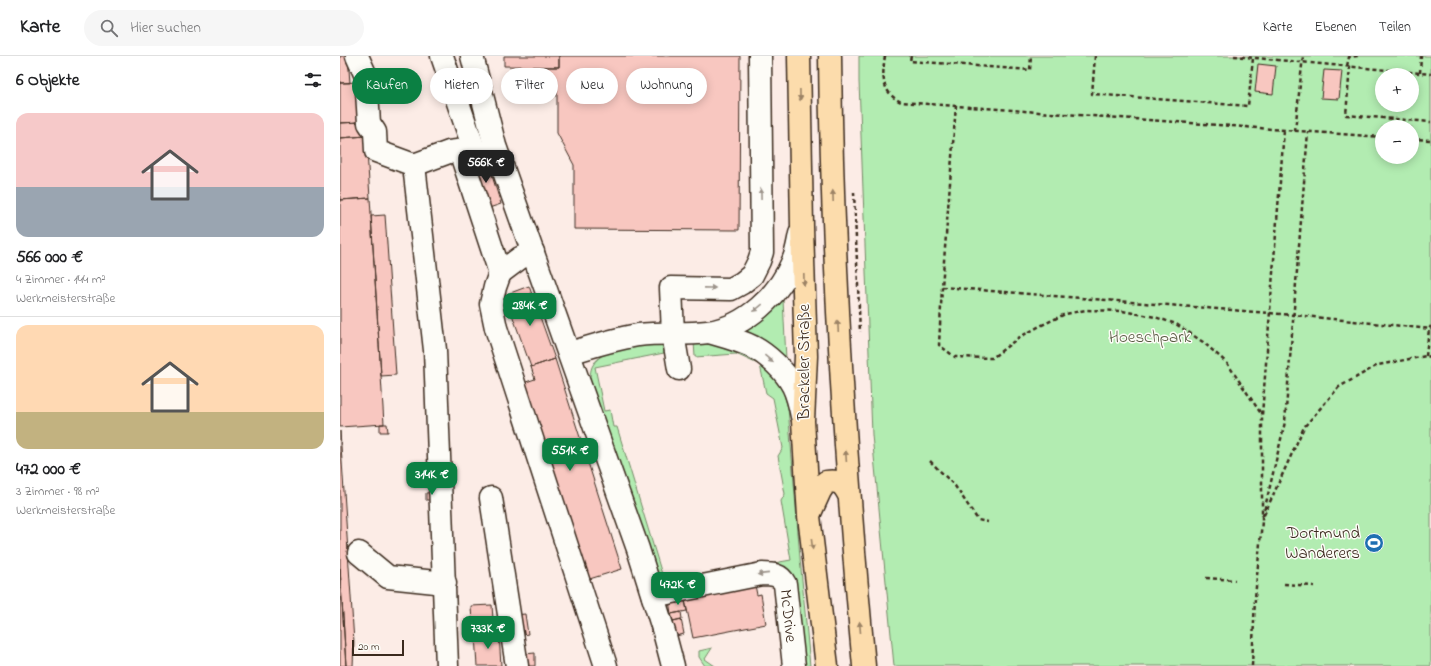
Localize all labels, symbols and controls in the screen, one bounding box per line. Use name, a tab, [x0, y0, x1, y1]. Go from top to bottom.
search box	[84, 10, 364, 46]
text: Karte	[20, 14, 60, 41]
icon: search	[98, 17, 120, 39]
text: Hier suchen	[130, 17, 201, 39]
text: Karte	[1263, 17, 1292, 38]
text: Ebenen	[1314, 17, 1357, 38]
text: Teilen	[1379, 17, 1411, 38]
text: 6 Objekte	[16, 68, 79, 93]
chip: Kaufen	[352, 68, 422, 104]
chip: Mieten	[430, 68, 493, 104]
chip: Filter	[501, 68, 558, 104]
chip: Neu	[566, 68, 618, 104]
chip: Wohnung	[626, 68, 707, 104]
map controls	[1375, 68, 1419, 164]
button: +	[1375, 68, 1419, 112]
icon: filters	[302, 69, 324, 91]
one-way arrow	[797, 89, 803, 102]
button: −	[1375, 120, 1419, 164]
icon: home	[134, 139, 206, 211]
pin: 566K €	[453, 150, 519, 184]
text: 566K €	[467, 153, 505, 172]
one-way arrow	[758, 187, 764, 200]
one-way arrow	[830, 189, 836, 202]
text: 566 000 €	[16, 245, 83, 270]
text: 4 Zimmer · 144 m²	[16, 270, 106, 289]
one-way arrow	[800, 274, 807, 286]
one-way arrow	[704, 285, 717, 291]
text: Werkmeisterstraße	[16, 289, 115, 308]
pin: 284K €	[497, 293, 563, 327]
text: 284K €	[512, 296, 548, 315]
one-way arrow	[752, 304, 763, 313]
street label: Brackeler Straße	[792, 304, 817, 421]
one-way arrow	[835, 319, 841, 332]
park label: Hoeschpark	[1109, 325, 1191, 350]
icon: home	[134, 351, 206, 423]
one-way arrow	[763, 355, 774, 364]
pin: 551K €	[537, 438, 603, 472]
text: 551K €	[551, 441, 589, 460]
one-way arrow	[842, 450, 849, 462]
text: 472 000 €	[16, 457, 81, 482]
pin: 314K €	[399, 462, 465, 496]
text: 314K €	[415, 465, 449, 484]
text: 3 Zimmer · 98 m²	[16, 482, 100, 501]
text: Werkmeisterstraße	[16, 501, 115, 520]
place label: Dortmund Wanderers	[1285, 521, 1360, 566]
sports icon: Dortmund Wanderers	[1363, 532, 1385, 554]
one-way arrow	[809, 538, 816, 550]
one-way arrow	[757, 571, 770, 578]
pin: 472K €	[645, 572, 711, 606]
text: 472K €	[660, 575, 696, 594]
street label: McDrive	[773, 588, 804, 644]
pin: 733K €	[455, 616, 521, 650]
text: 733K €	[471, 619, 505, 638]
one-way arrow	[857, 621, 864, 633]
scale bar	[352, 638, 404, 657]
text: 20 m	[358, 639, 380, 655]

